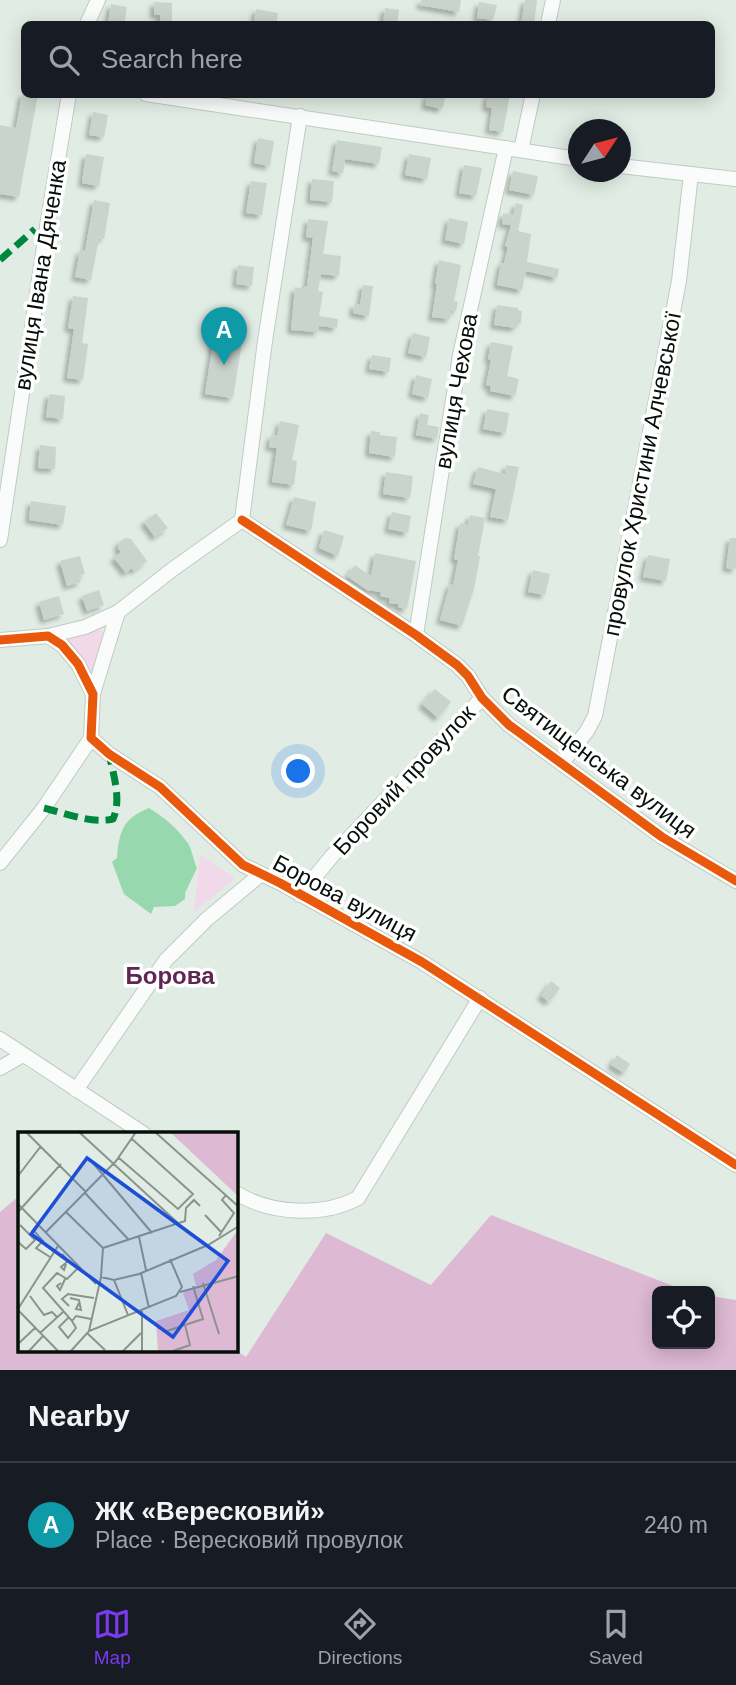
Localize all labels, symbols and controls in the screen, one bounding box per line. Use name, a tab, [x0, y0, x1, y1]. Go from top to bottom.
search box	[21, 21, 715, 98]
icon: search	[45, 41, 83, 79]
text: Search here	[101, 44, 243, 74]
north arrow	[568, 119, 631, 182]
street label: вулиця Івана Дяченка	[9, 158, 71, 392]
pin: A	[201, 307, 247, 365]
street label: провулок Христини Алчевської	[598, 309, 686, 638]
street label: вулиця Чехова	[430, 311, 483, 471]
street label: Святищенська вулиця	[497, 680, 701, 844]
street label: Боровий провулок	[328, 699, 481, 860]
your location	[281, 754, 315, 788]
street label: Борова вулиця	[269, 849, 421, 947]
district label: Борова	[125, 962, 215, 989]
inset map	[18, 1132, 238, 1352]
map controls	[652, 1286, 715, 1349]
button: locate	[652, 1286, 715, 1349]
text: Nearby	[28, 1399, 130, 1432]
text: ЖК «Вересковий»	[95, 1496, 325, 1526]
text: A	[43, 1512, 59, 1538]
text: 240 m	[644, 1512, 708, 1538]
text: Place · Вересковий провулок	[95, 1527, 403, 1553]
tab: Map	[93, 1605, 131, 1669]
tab: Directions	[318, 1605, 402, 1669]
tab: Saved	[589, 1605, 643, 1669]

